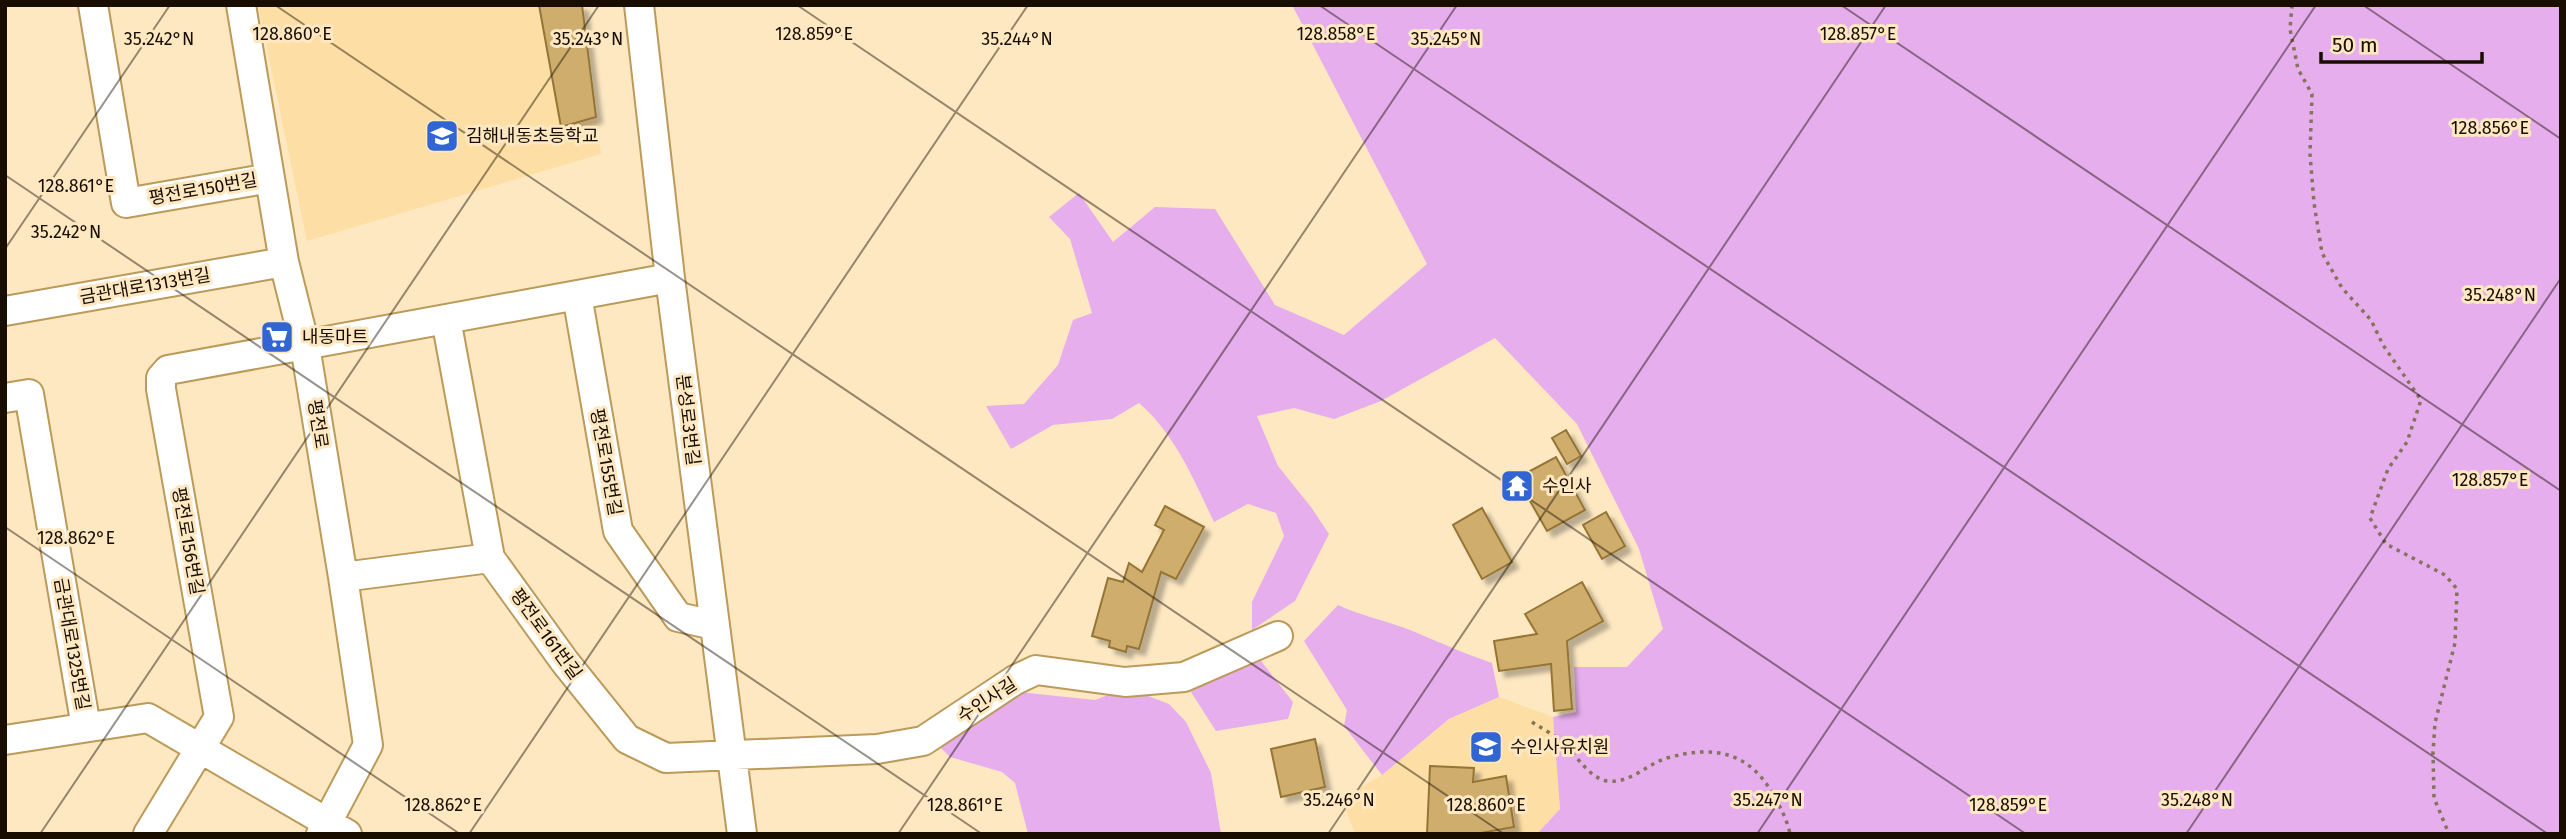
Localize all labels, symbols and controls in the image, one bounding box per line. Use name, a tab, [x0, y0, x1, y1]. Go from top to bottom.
scale bar	[2321, 21, 2482, 65]
text: 128.860°E	[252, 23, 332, 45]
text: 128.859°E	[775, 23, 853, 45]
text: 128.858°E	[1297, 23, 1375, 45]
text: 128.857°E	[1820, 23, 1896, 45]
text: 35.242°N	[124, 28, 194, 50]
text: 35.243°N	[553, 28, 623, 50]
text: 35.244°N	[981, 28, 1053, 50]
text: 35.245°N	[1411, 28, 1481, 50]
text: 50 m	[2332, 32, 2378, 58]
school or university icon: 김해내동초등학교	[423, 117, 461, 155]
text: 128.856°E	[2451, 117, 2529, 139]
place label: 김해내동초등학교	[466, 125, 598, 147]
street label: 평전로150번길	[147, 169, 259, 209]
text: 128.861°E	[38, 175, 114, 197]
text: 35.242°N	[31, 221, 101, 243]
street label: 금관대로1313번길	[78, 264, 212, 308]
text: 35.248°N	[2464, 284, 2536, 306]
supermarket icon: 내동마트	[258, 318, 296, 356]
place label: 내동마트	[302, 326, 368, 348]
street label: 분성로3번길	[671, 373, 705, 467]
street label: 평전로	[303, 398, 333, 450]
street label: 평전로155번길	[586, 407, 626, 517]
temple icon: 수인사	[1498, 467, 1536, 505]
text: 128.857°E	[2452, 469, 2528, 491]
place label: 수인사	[1542, 475, 1592, 497]
street label: 평전로156번길	[168, 485, 208, 597]
text: 128.862°E	[37, 527, 115, 549]
street label: 금관대로1325번길	[50, 576, 94, 712]
street label: 평전로161번길	[506, 584, 586, 684]
street label: 수인사길	[953, 673, 1021, 727]
school or university icon: 수인사유치원	[1467, 728, 1505, 766]
place label: 수인사유치원	[1510, 736, 1609, 758]
text: 35.246°N	[1303, 789, 1375, 811]
text: 35.247°N	[1733, 789, 1803, 811]
text: 35.248°N	[2161, 789, 2233, 811]
text: 128.862°E	[404, 794, 482, 816]
text: 128.861°E	[927, 794, 1003, 816]
text: 128.860°E	[1446, 794, 1526, 816]
text: 128.859°E	[1969, 794, 2047, 816]

